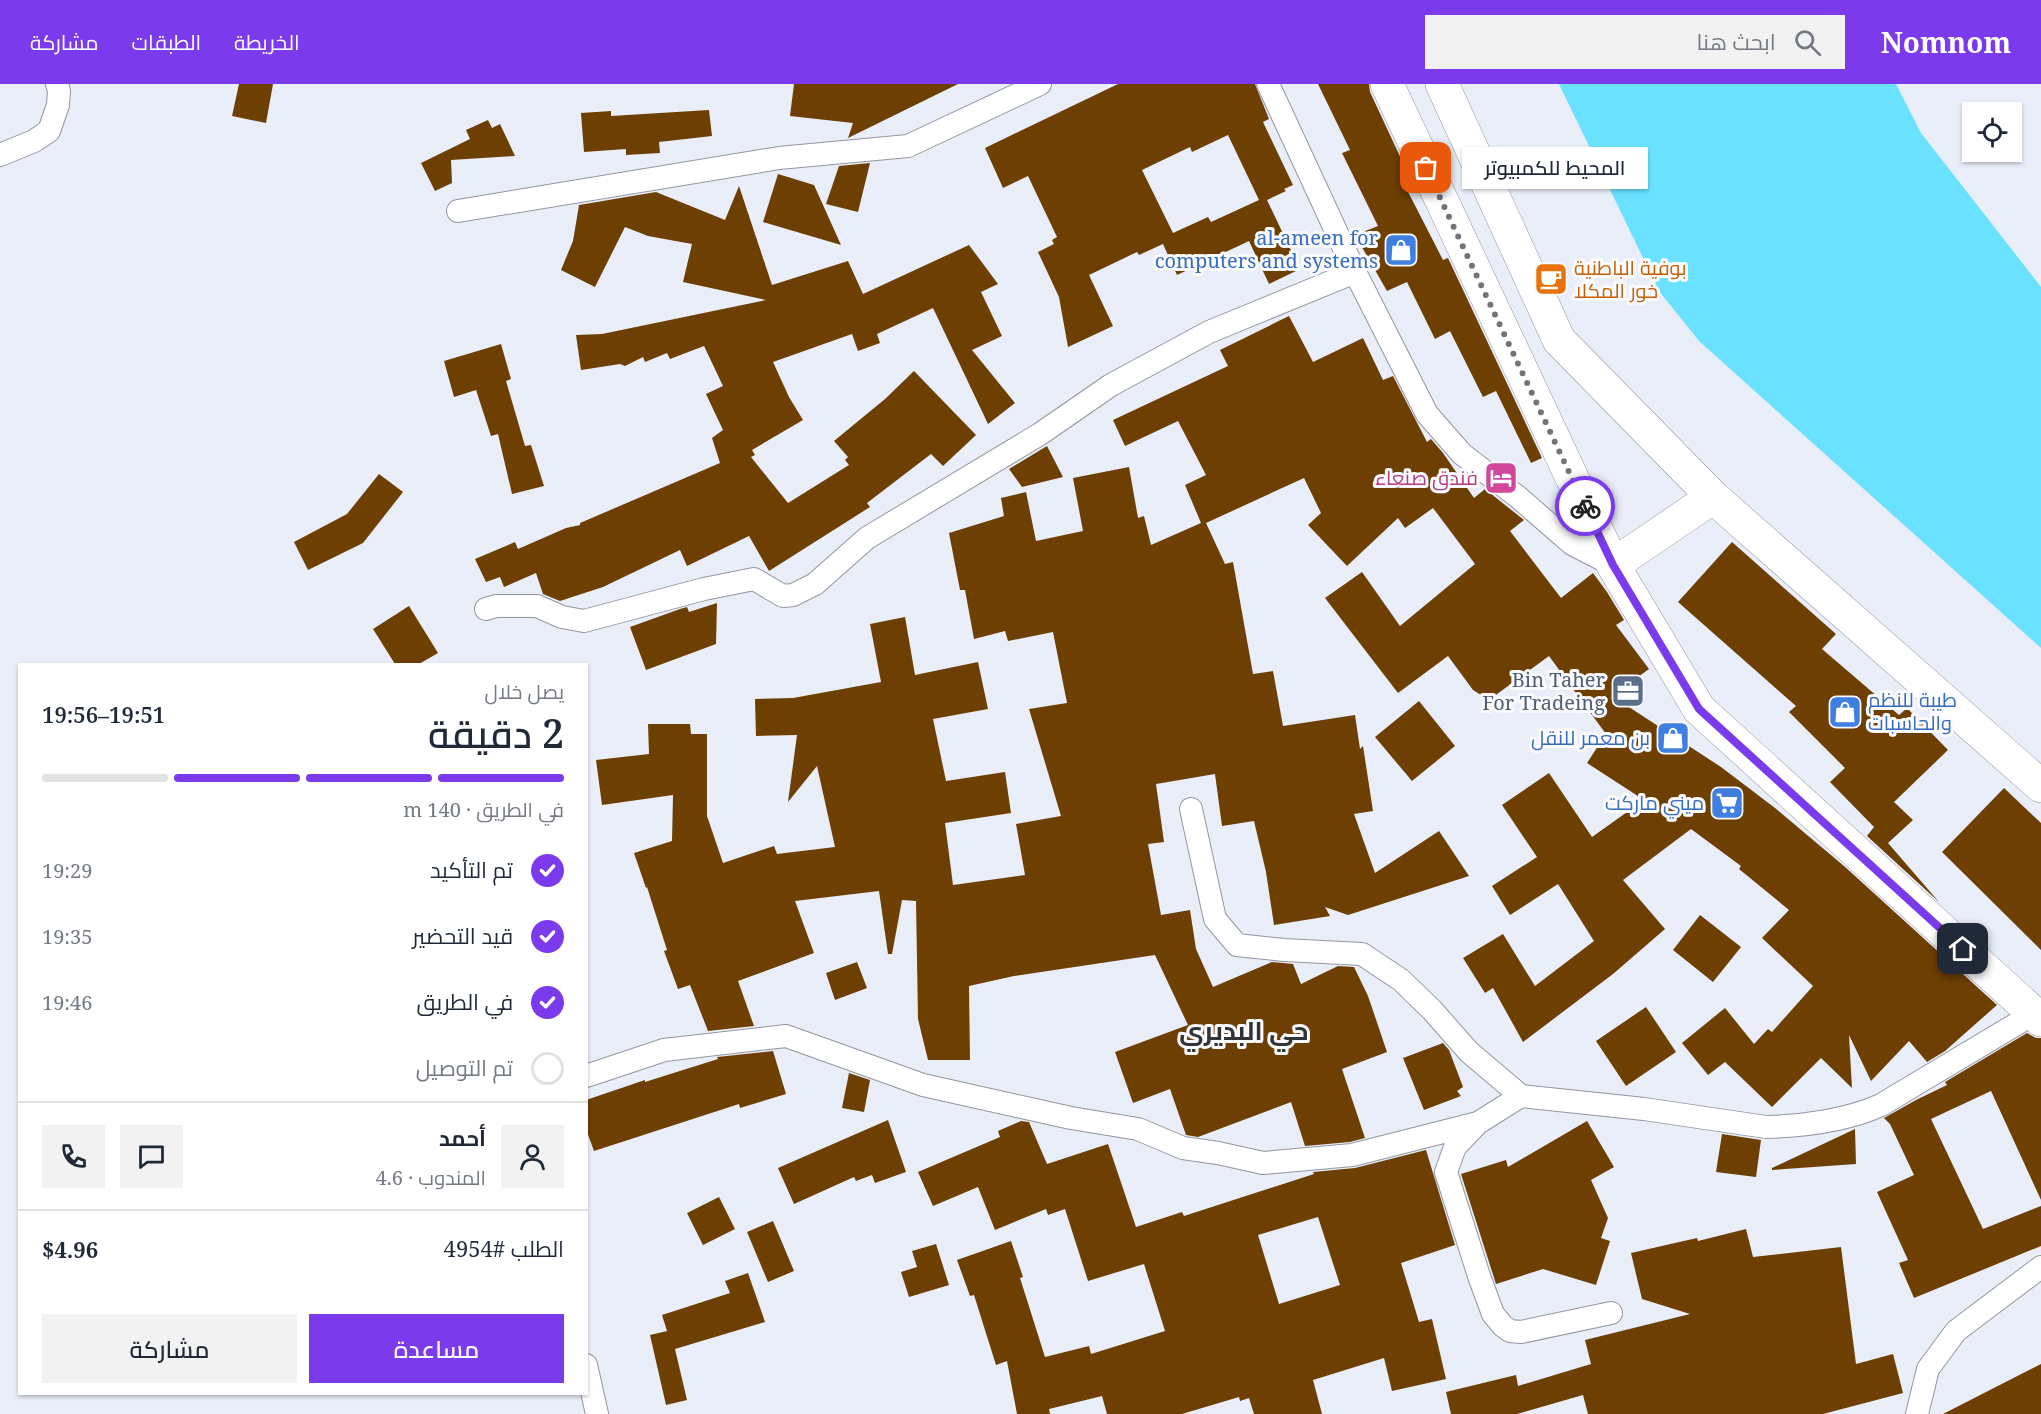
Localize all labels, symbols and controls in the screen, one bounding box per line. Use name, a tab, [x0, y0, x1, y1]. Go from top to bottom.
search box	[1425, 15, 1845, 69]
text: Nomnom	[1881, 23, 2011, 61]
text: ابحث هنا	[1696, 26, 1776, 56]
icon: search	[1791, 26, 1824, 59]
text: مشاركة	[30, 28, 99, 56]
text: الطبقات	[132, 28, 201, 56]
text: الخريطة	[234, 28, 300, 56]
map controls	[1962, 102, 2022, 162]
button: locate	[1962, 102, 2022, 162]
pin	[1400, 142, 1451, 193]
callout: المحيط للكمبيوتر	[1462, 147, 1648, 189]
icon: bag	[1409, 151, 1442, 184]
text: المحيط للكمبيوتر	[1485, 154, 1625, 181]
place label: al-ameen for computers and systems	[1155, 224, 1379, 274]
shop icon: al-ameen for computers and systems	[1383, 232, 1419, 268]
place label: بوفية الباطنية خور المكلا	[1574, 254, 1687, 304]
cafe icon: بوفية الباطنية خور المكلا	[1533, 261, 1569, 297]
hotel icon: فندق صنعاء	[1483, 460, 1519, 496]
place label: فندق صنعاء	[1375, 464, 1478, 491]
courier	[1555, 476, 1615, 536]
icon: bike	[1569, 490, 1602, 523]
place label: Bin Taher For Tradeing	[1482, 666, 1606, 716]
office icon: Bin Taher For Tradeing	[1610, 673, 1646, 709]
text: يصل خلال	[485, 678, 564, 705]
place label: طيبة للنظم والحاسبات	[1868, 686, 1957, 736]
shop icon: طيبة للنظم والحاسبات	[1827, 694, 1863, 730]
text: 19:51–19:56	[42, 699, 165, 729]
text: 2 دقيقة	[428, 706, 564, 759]
shop icon: بن معمر للنقل	[1655, 720, 1691, 756]
place label: بن معمر للنقل	[1531, 724, 1650, 751]
supermarket icon: ميني ماركت	[1709, 785, 1745, 821]
place label: ميني ماركت	[1605, 789, 1704, 819]
text: في الطريق · 140 m	[403, 796, 564, 823]
text: تم التأكيد	[430, 854, 513, 884]
icon: check	[531, 854, 564, 887]
text: 19:29	[42, 857, 92, 884]
text: قيد التحضير	[412, 920, 513, 950]
icon: check	[531, 920, 564, 953]
text: 19:35	[42, 923, 92, 950]
pin	[1937, 923, 1988, 974]
icon: home	[1946, 932, 1979, 965]
text: في الطريق	[416, 986, 513, 1016]
icon: check	[531, 986, 564, 1019]
text: 19:46	[42, 989, 92, 1016]
district label: حي البديري	[1179, 1012, 1309, 1052]
text: تم التوصيل	[416, 1052, 513, 1082]
text: أحمد	[439, 1122, 486, 1152]
button: phone	[42, 1125, 105, 1188]
button: chat	[120, 1125, 183, 1188]
button: person	[501, 1125, 564, 1188]
text: المندوب · 4.6	[376, 1164, 486, 1191]
text: الطلب #4954	[444, 1233, 564, 1263]
text: $4.96	[42, 1234, 98, 1264]
button: مشاركة	[42, 1314, 297, 1383]
button: مساعدة	[309, 1314, 564, 1383]

